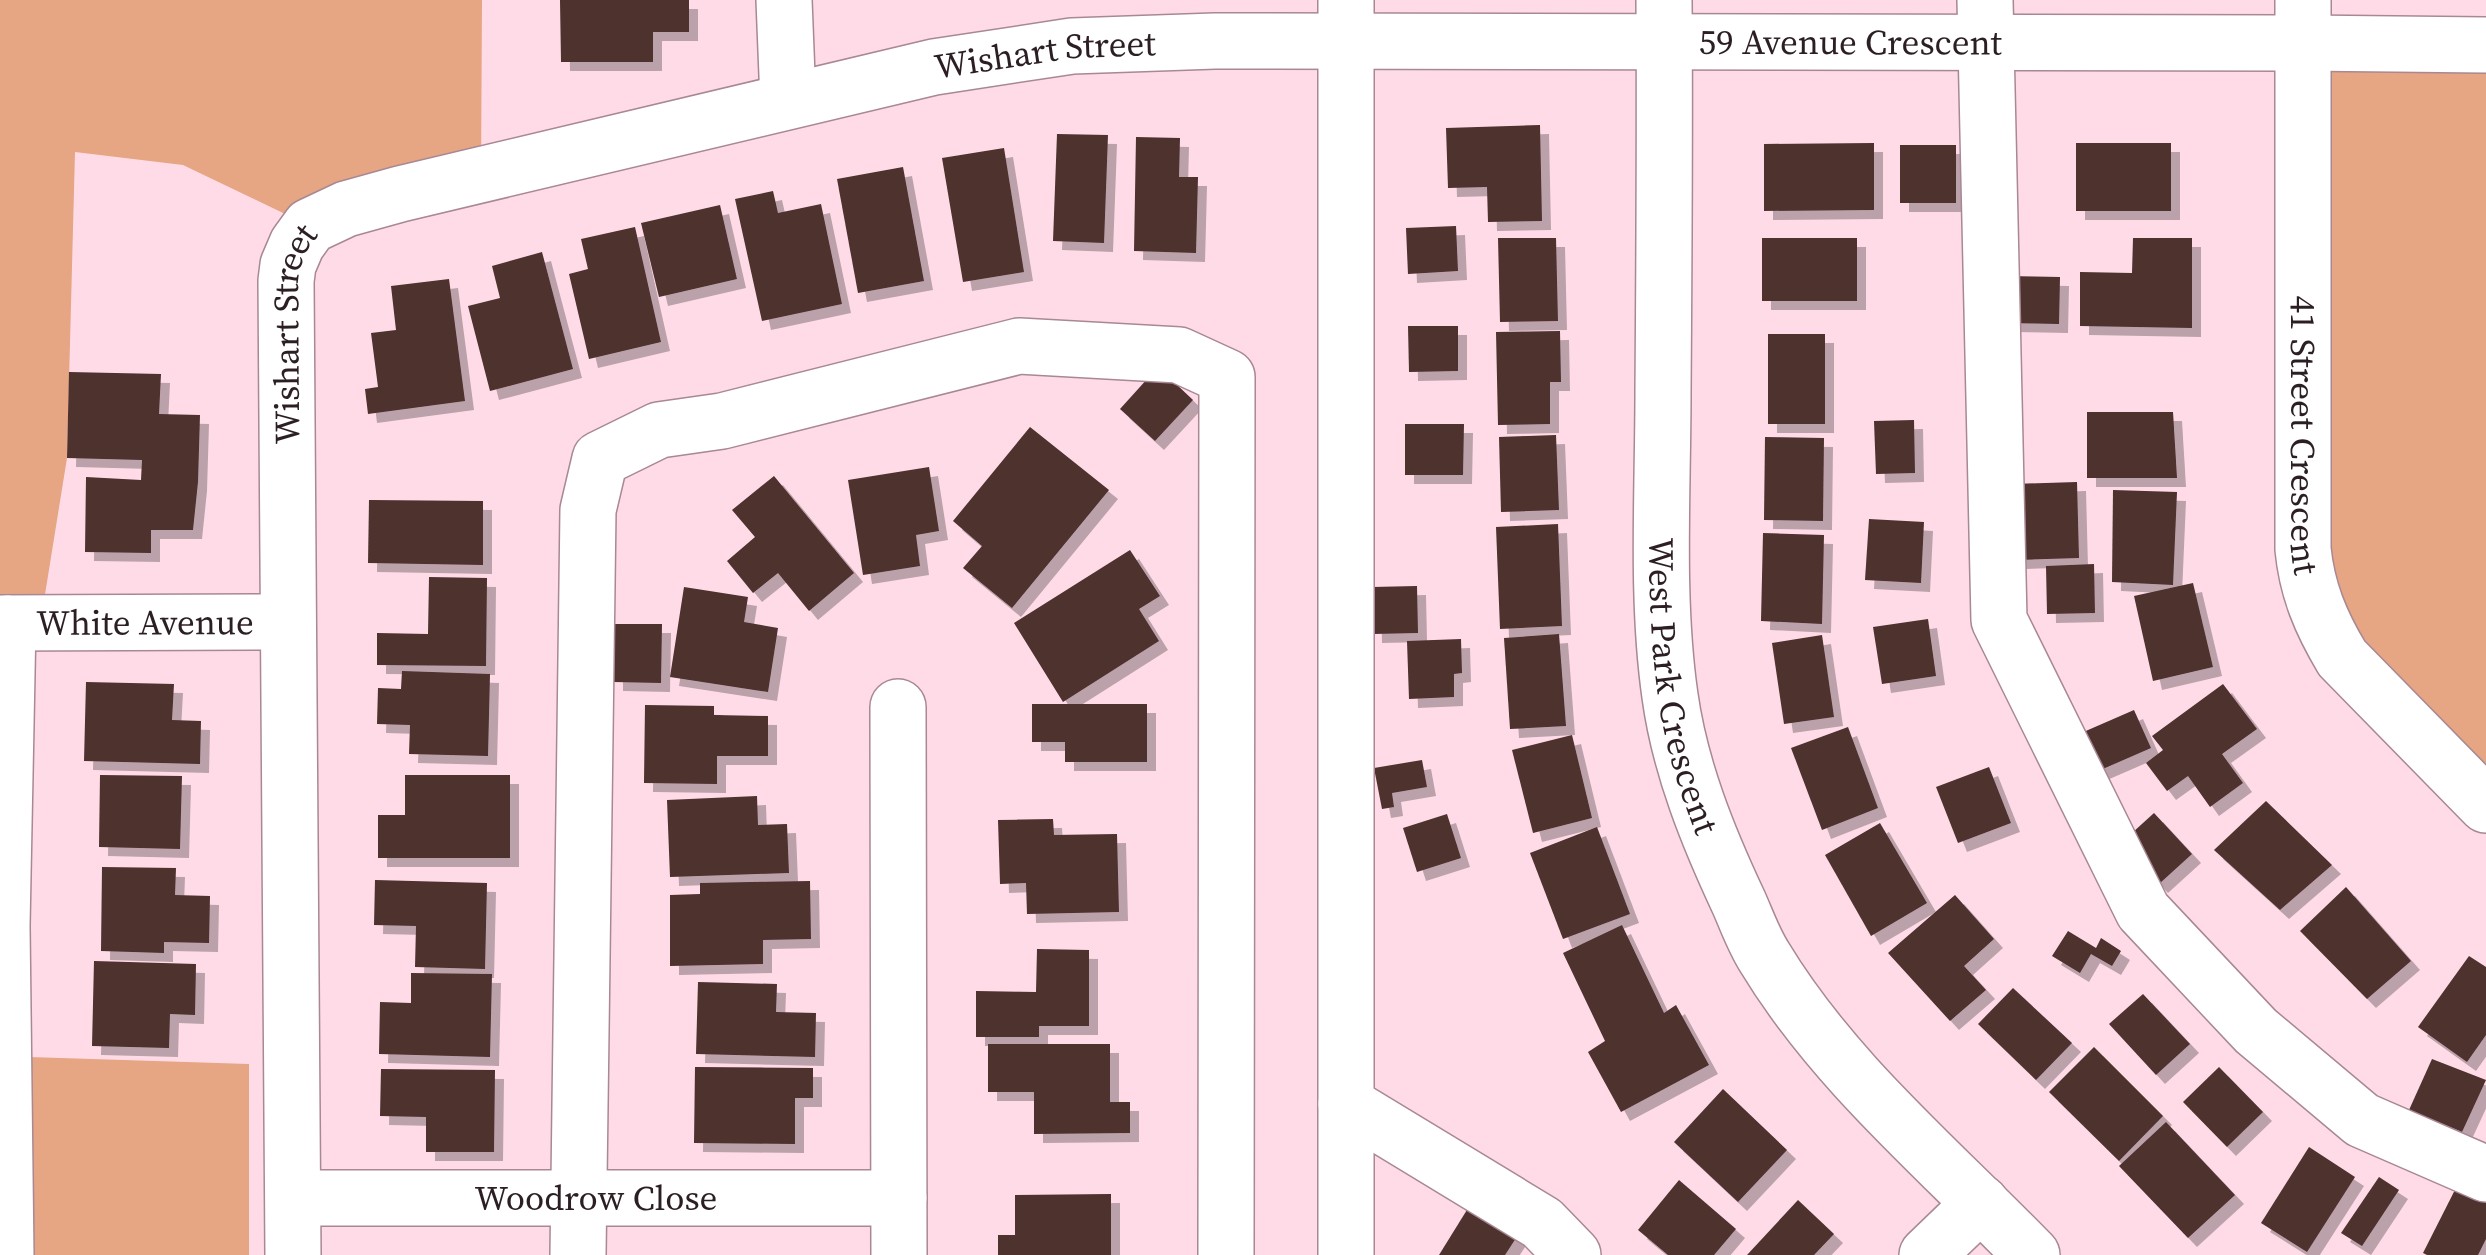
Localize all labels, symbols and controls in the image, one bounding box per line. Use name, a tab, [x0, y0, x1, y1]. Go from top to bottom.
street label: 59 Avenue Crescent	[1699, 18, 2003, 66]
street label: Wishart Street	[931, 19, 1157, 91]
street label: Wishart Street	[262, 213, 329, 444]
street label: 41 Street Crescent	[2278, 296, 2331, 579]
street label: West Park Crescent	[1637, 538, 1731, 842]
street label: White Avenue	[36, 598, 254, 647]
street label: Woodrow Close	[475, 1174, 717, 1222]

